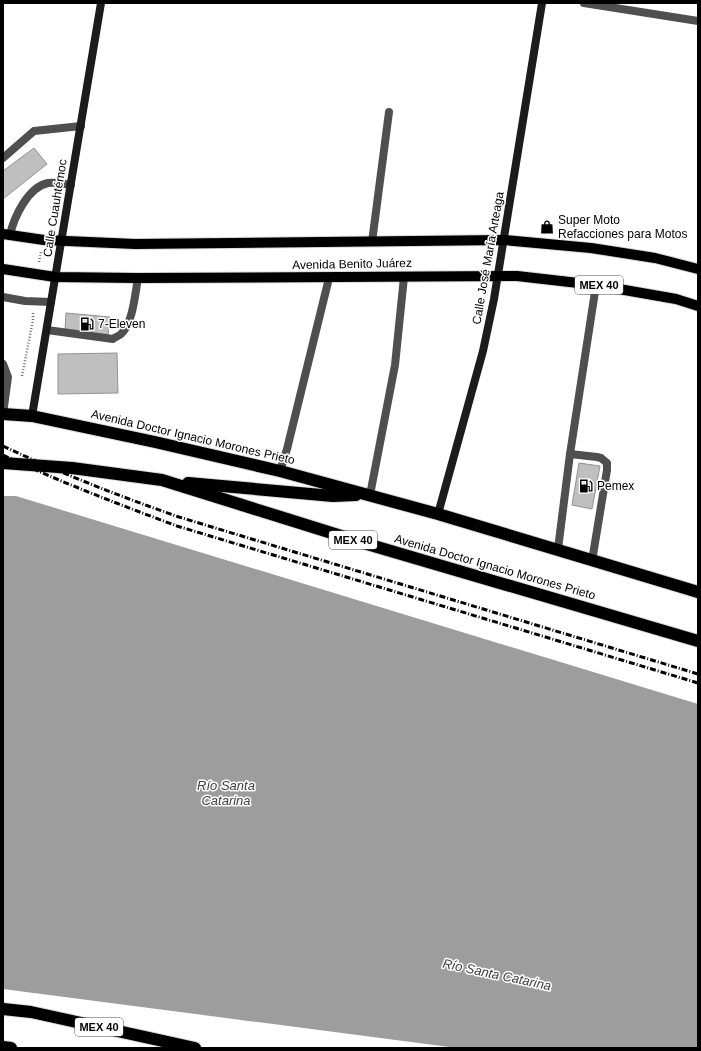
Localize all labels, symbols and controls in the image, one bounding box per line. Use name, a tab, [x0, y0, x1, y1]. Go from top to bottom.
street label: Calle Cuauhtémoc	[40, 158, 70, 258]
street label: Calle José María Arteaga	[469, 190, 507, 326]
place label: Super Moto Refacciones para Motos	[558, 213, 687, 241]
shop icon: Super Moto Refacciones para Motos	[539, 219, 555, 235]
street label: Avenida Benito Juárez	[292, 256, 412, 272]
road number: MEX 40	[575, 276, 623, 294]
fuel station icon: 7-Eleven	[79, 316, 95, 332]
place label: 7-Eleven	[98, 317, 145, 331]
street label: Avenida Doctor Ignacio Morones Prieto	[90, 407, 296, 467]
fuel station icon: Pemex	[578, 478, 594, 494]
place label: Pemex	[597, 479, 634, 493]
road number: MEX 40	[329, 531, 377, 549]
street label: Avenida Doctor Ignacio Morones Prieto	[393, 532, 597, 603]
water label: Río Santa Catarina	[197, 778, 255, 808]
water label: Río Santa Catarina	[441, 956, 553, 993]
road number: MEX 40	[75, 1018, 123, 1036]

